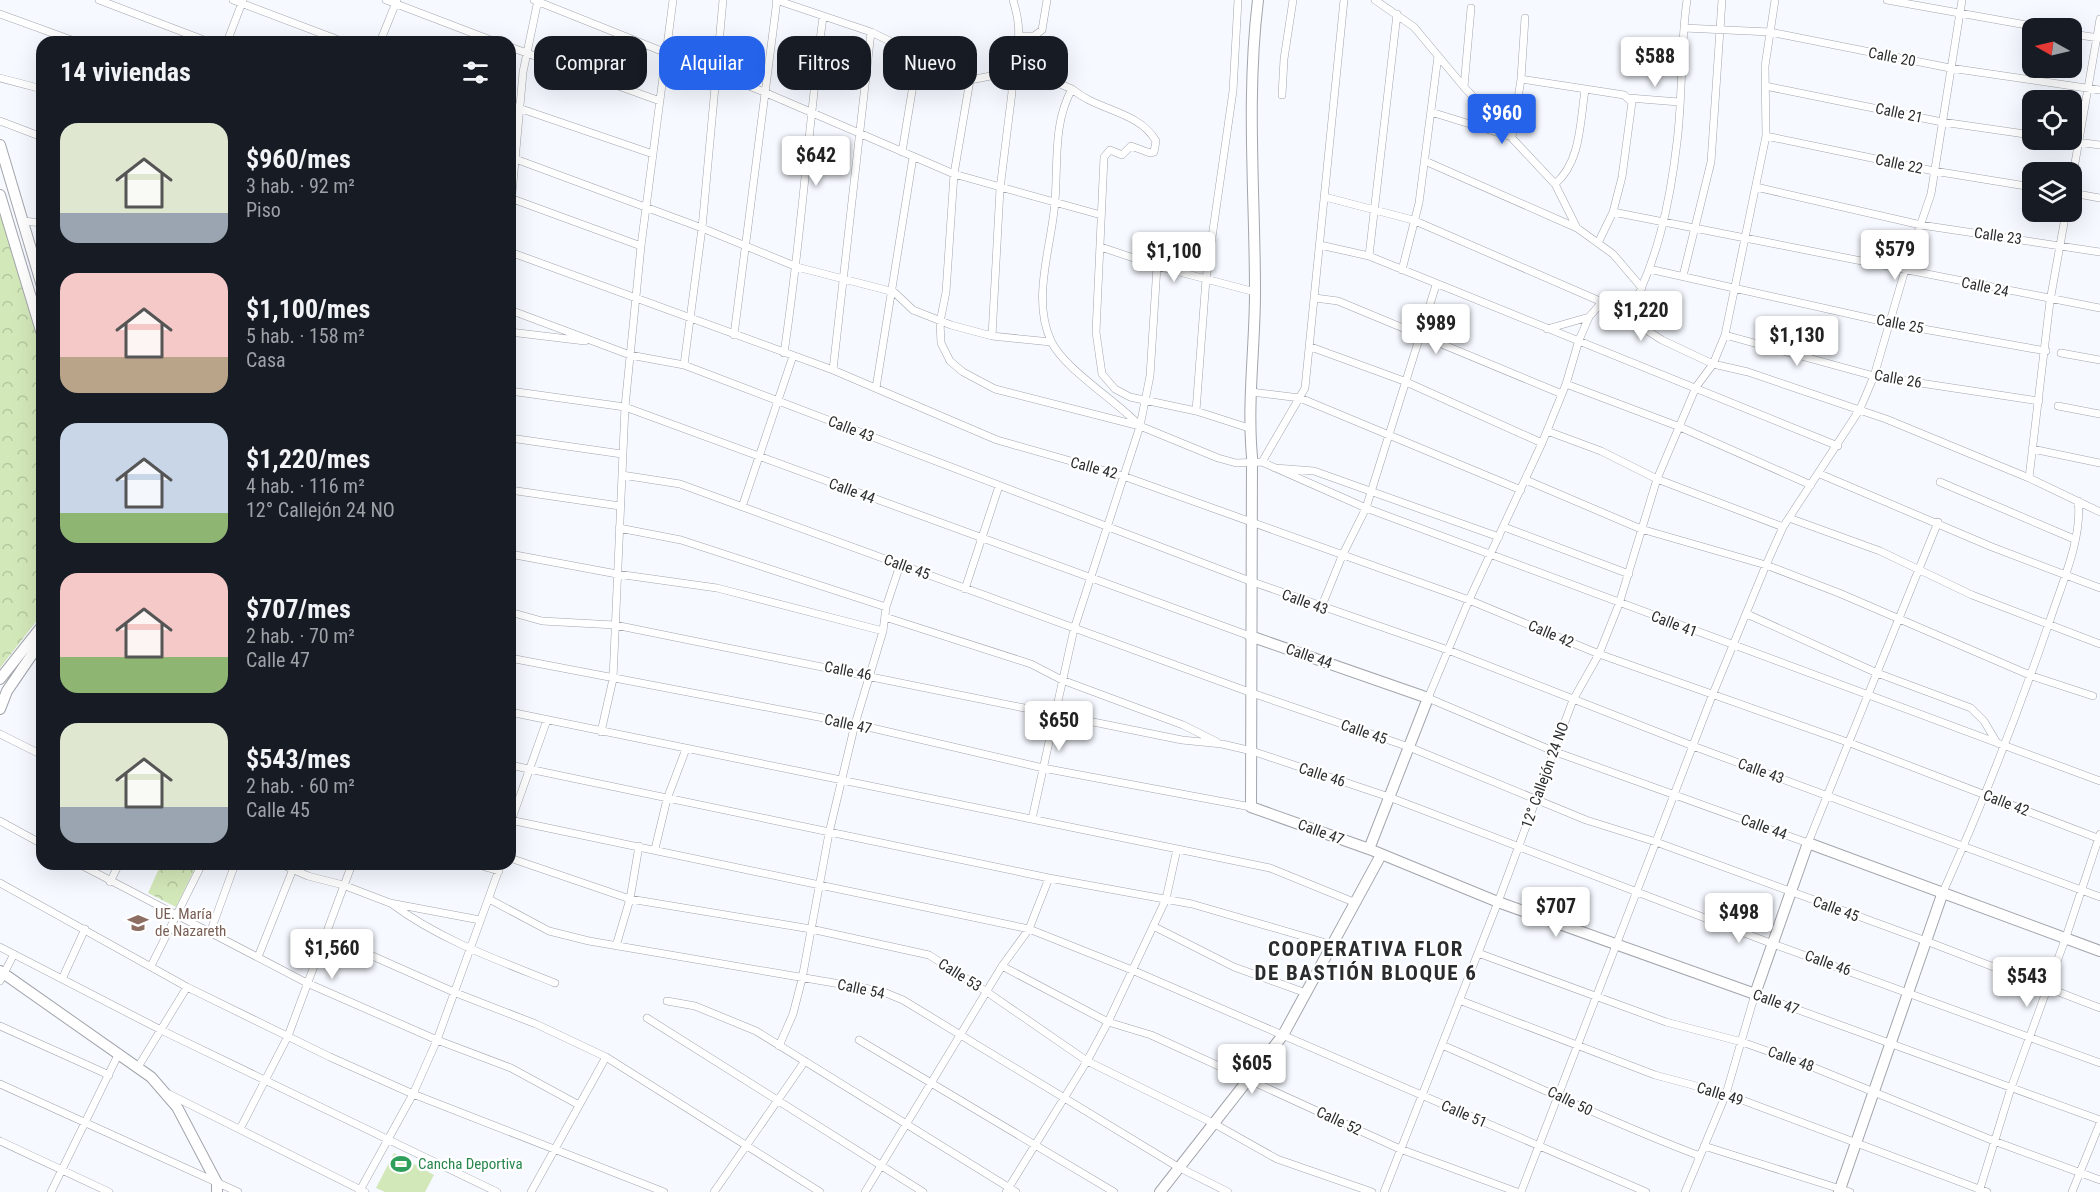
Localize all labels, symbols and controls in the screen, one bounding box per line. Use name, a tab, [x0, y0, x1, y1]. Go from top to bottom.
north arrow	[2022, 18, 2082, 78]
map controls	[2022, 18, 2082, 222]
chip: Comprar	[534, 36, 647, 90]
chip: Alquilar	[659, 36, 765, 90]
chip: Filtros	[777, 36, 871, 90]
chip: Nuevo	[883, 36, 977, 90]
chip: Piso	[989, 36, 1068, 90]
pin: $588	[1619, 37, 1691, 88]
text: $588	[1635, 44, 1675, 68]
street label: Calle 20	[1867, 44, 1917, 70]
icon: filters	[459, 56, 492, 89]
text: 14 viviendas	[60, 57, 191, 87]
button: locate	[2022, 90, 2082, 150]
pin: $960	[1466, 94, 1538, 145]
street label: Calle 21	[1874, 99, 1924, 127]
text: $960	[1482, 101, 1522, 125]
pin: $642	[780, 136, 852, 187]
text: $642	[796, 143, 836, 167]
text: $960/mes	[246, 144, 351, 174]
icon: home	[108, 147, 180, 219]
street label: Calle 22	[1874, 150, 1924, 178]
button: layers	[2022, 162, 2082, 222]
text: 3 hab. · 92 m²	[246, 174, 355, 198]
text: Piso	[246, 198, 281, 222]
street label: Calle 23	[1973, 224, 2023, 248]
pin: $579	[1859, 230, 1931, 281]
pin: $1,100	[1125, 232, 1223, 283]
text: $579	[1875, 237, 1915, 261]
text: $1,100	[1146, 239, 1202, 263]
street label: Calle 24	[1960, 273, 2010, 301]
pin: $1,220	[1592, 291, 1690, 342]
text: $1,100/mes	[246, 294, 370, 324]
icon: home	[108, 297, 180, 369]
text: $1,220	[1613, 298, 1669, 322]
pin: $989	[1400, 304, 1472, 355]
text: $989	[1416, 311, 1456, 335]
street label: Calle 25	[1875, 311, 1925, 337]
pin: $1,130	[1748, 316, 1846, 367]
text: $1,130	[1769, 323, 1825, 347]
text: 5 hab. · 158 m²	[246, 324, 365, 348]
text: Casa	[246, 348, 286, 372]
street label: Calle 26	[1873, 366, 1923, 392]
street label: Calle 43	[825, 412, 877, 446]
text: $1,220/mes	[246, 444, 370, 474]
icon: home	[108, 447, 180, 519]
street label: Calle 42	[1069, 453, 1119, 483]
text: 4 hab. · 116 m²	[246, 474, 365, 498]
street label: Calle 44	[826, 474, 878, 508]
text: 12° Callejón 24 NO	[246, 498, 395, 522]
street label: Calle 45	[881, 550, 933, 584]
street label: Calle 43	[1279, 585, 1331, 619]
text: $707/mes	[246, 594, 351, 624]
icon: home	[108, 597, 180, 669]
street label: Calle 41	[1648, 607, 1700, 641]
street label: Calle 42	[1525, 616, 1577, 652]
text: 2 hab. · 70 m²	[246, 624, 355, 648]
street label: Calle 44	[1283, 640, 1335, 672]
text: Calle 47	[246, 648, 310, 672]
street label: Calle 46	[823, 658, 873, 684]
pin: $650	[1023, 701, 1095, 752]
text: $650	[1039, 708, 1079, 732]
street label: Calle 47	[823, 710, 873, 738]
street label: Calle 45	[1338, 716, 1390, 748]
street label: 12° Callejón 24 NO	[1517, 719, 1573, 831]
text: $543/mes	[246, 744, 351, 774]
icon: home	[108, 747, 180, 819]
street label: Calle 43	[1735, 754, 1787, 788]
street label: Calle 46	[1296, 759, 1348, 791]
text: 2 hab. · 60 m²	[246, 774, 355, 798]
street label: Calle 42	[1980, 786, 2032, 820]
text: Calle 45	[246, 798, 310, 822]
street label: Calle 44	[1738, 810, 1790, 844]
street label: Calle 47	[1295, 815, 1347, 849]
pin: $707	[1520, 887, 1592, 938]
street label: Calle 45	[1810, 892, 1862, 926]
pin: $498	[1703, 893, 1775, 944]
text: $707	[1536, 894, 1576, 918]
text: $498	[1719, 900, 1759, 924]
place label: UE. María de Nazareth	[155, 905, 226, 940]
school or university icon: UE. María de Nazareth	[126, 911, 150, 935]
pin: $1,560	[283, 929, 381, 980]
text: $1,560	[304, 936, 360, 960]
district label: COOPERATIVA FLOR DE BASTIÓN BLOQUE 6	[1255, 937, 1477, 985]
street label: Calle 46	[1802, 946, 1854, 980]
street label: Calle 53	[935, 955, 985, 995]
pin: $543	[1991, 957, 2063, 1008]
text: $543	[2007, 964, 2047, 988]
street label: Calle 54	[836, 975, 886, 1003]
street label: Calle 47	[1750, 985, 1802, 1019]
street label: Calle 48	[1765, 1042, 1817, 1076]
pin: $605	[1216, 1044, 1288, 1095]
text: $605	[1232, 1051, 1272, 1075]
street label: Calle 49	[1694, 1078, 1746, 1110]
street label: Calle 50	[1545, 1082, 1595, 1120]
street label: Calle 51	[1438, 1096, 1490, 1132]
street label: Calle 52	[1314, 1103, 1364, 1139]
sports icon: Cancha Deportiva	[389, 1152, 413, 1176]
place label: Cancha Deportiva	[418, 1155, 523, 1173]

